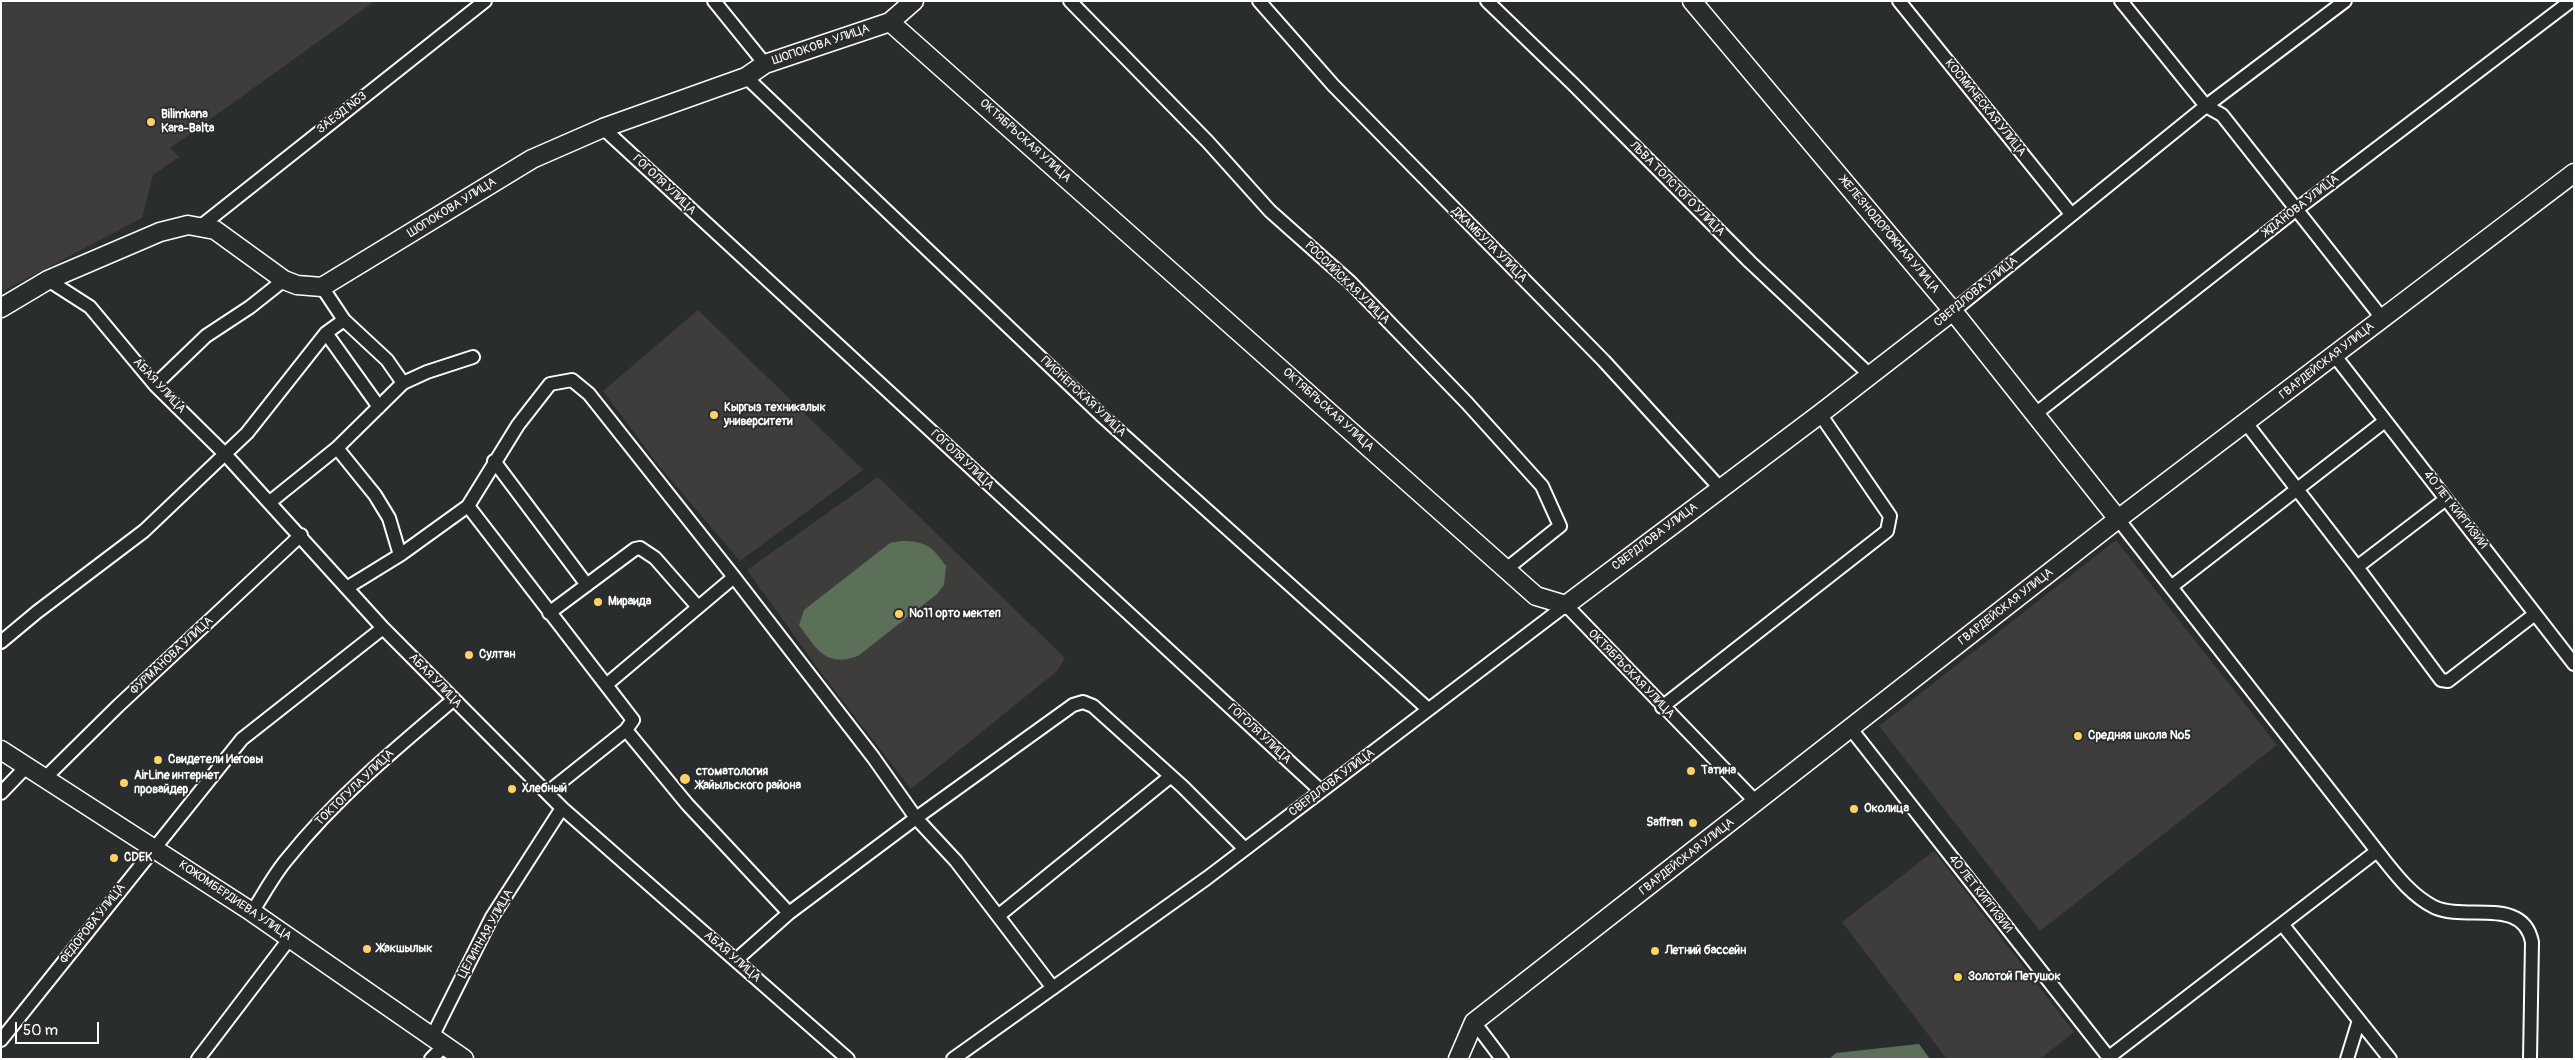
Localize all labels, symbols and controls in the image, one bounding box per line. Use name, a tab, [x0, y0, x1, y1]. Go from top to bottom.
street label: ШОПОКОВА УЛИЦА	[770, 22, 872, 68]
street label: КОСМИЧЕСКАЯ УЛИЦА	[1941, 57, 2029, 159]
street label: ЗАЕЗД №3	[314, 89, 370, 137]
street label: ОКТЯБРЬСКАЯ УЛИЦА	[976, 96, 1074, 186]
place label: Bilimkana Kara-Balta	[161, 108, 214, 136]
marker: Bilimkana Kara-Balta	[145, 116, 157, 128]
street label: ЛЬВА ТОЛСТОГО УЛИЦА	[1626, 138, 1728, 240]
street label: ГОГОЛЯ УЛИЦА	[629, 152, 699, 218]
street label: ЖДАНОВА УЛИЦА	[2260, 172, 2342, 240]
street label: ЖЕЛЕЗНОДОРОЖНАЯ УЛИЦА	[1836, 174, 1942, 296]
street label: ШОПОКОВА УЛИЦА	[405, 175, 499, 241]
street label: ДЖАМБУЛА УЛИЦА	[1448, 204, 1530, 286]
street label: РОССИЙСКАЯ УЛИЦА	[1302, 239, 1392, 327]
street label: СВЕРДЛОВА УЛИЦА	[1931, 254, 2021, 330]
street label: ГВАРДЕЙСКАЯ УЛИЦА	[2277, 319, 2377, 403]
street label: ПИОНЕРСКАЯ УЛИЦА	[1037, 354, 1129, 440]
street label: АБАЯ УЛИЦА	[130, 355, 188, 417]
street label: ОКТЯБРЬСКАЯ УЛИЦА	[1279, 365, 1377, 455]
place label: Кыргыз техникалык университети	[724, 401, 826, 429]
marker: Кыргыз техникалык университети	[708, 409, 720, 421]
street label: ГОГОЛЯ УЛИЦА	[927, 427, 997, 493]
street label: 40 ЛЕТ КИРГИЗИИ	[2420, 468, 2490, 552]
street label: СВЕРДЛОВА УЛИЦА	[1609, 500, 1701, 574]
street label: ГВАРДЕЙСКАЯ УЛИЦА	[1956, 565, 2056, 649]
place label: Мираида	[608, 595, 651, 609]
marker: Мираида	[592, 596, 604, 608]
place label: №11 орто мектеп	[909, 607, 1001, 621]
marker: №11 орто мектеп	[893, 608, 905, 620]
street label: ФУРМАНОВА УЛИЦА	[128, 614, 216, 698]
street label: ОКТЯБРЬСКАЯ УЛИЦА	[1585, 627, 1677, 721]
place label: Султан	[479, 648, 515, 662]
marker: Султан	[463, 649, 475, 661]
street label: АБАЯ УЛИЦА	[405, 651, 465, 711]
street label: ГОГОЛЯ УЛИЦА	[1224, 701, 1294, 767]
place label: Средняя школа №5	[2088, 729, 2191, 743]
marker: Средняя школа №5	[2072, 730, 2084, 742]
street label: СВЕРДЛОВА УЛИЦА	[1286, 746, 1378, 820]
street label: ТОКТОГУЛА УЛИЦА	[313, 747, 397, 829]
place label: Свидетели Иеговы	[168, 753, 263, 767]
marker: Свидетели Иеговы	[152, 754, 164, 766]
place label: Татина	[1701, 764, 1736, 778]
place label: стоматология Жайыльского района	[696, 765, 801, 793]
marker: Татина	[1685, 765, 1697, 777]
place label: AirLine интернет провайдер	[134, 769, 219, 797]
marker: стоматология Жайыльского района	[678, 772, 692, 786]
marker: AirLine интернет провайдер	[118, 777, 130, 789]
place label: Хлебный	[522, 782, 567, 796]
marker: Хлебный	[506, 783, 518, 795]
place label: Околица	[1864, 802, 1909, 816]
marker: Околица	[1848, 803, 1860, 815]
street label: ГВАРДЕЙСКАЯ УЛИЦА	[1637, 815, 1737, 899]
place label: Saffran	[1646, 816, 1683, 830]
marker: Saffran	[1687, 817, 1699, 829]
place label: CDEK	[124, 851, 152, 865]
marker: CDEK	[108, 852, 120, 864]
street label: 40 ЛЕТ КИРГИЗИИ	[1945, 852, 2015, 936]
street label: КОЖОМБЕРДИЕВА УЛИЦА	[176, 858, 294, 944]
street label: ФЕДОРОВА УЛИЦА	[57, 881, 129, 967]
street label: ЦЕЛИННАЯ УЛИЦА	[456, 887, 516, 981]
street label: АБАЯ УЛИЦА	[701, 929, 763, 985]
place label: Жакшылык	[377, 942, 432, 956]
marker: Жакшылык	[361, 943, 373, 955]
place label: Летний бассейн	[1665, 944, 1746, 958]
marker: Летний бассейн	[1649, 945, 1661, 957]
place label: Золотой Петушок	[1968, 970, 2061, 984]
marker: Золотой Петушок	[1952, 971, 1964, 983]
scale bar	[18, 1012, 101, 1044]
text: 50 m	[23, 1021, 58, 1040]

